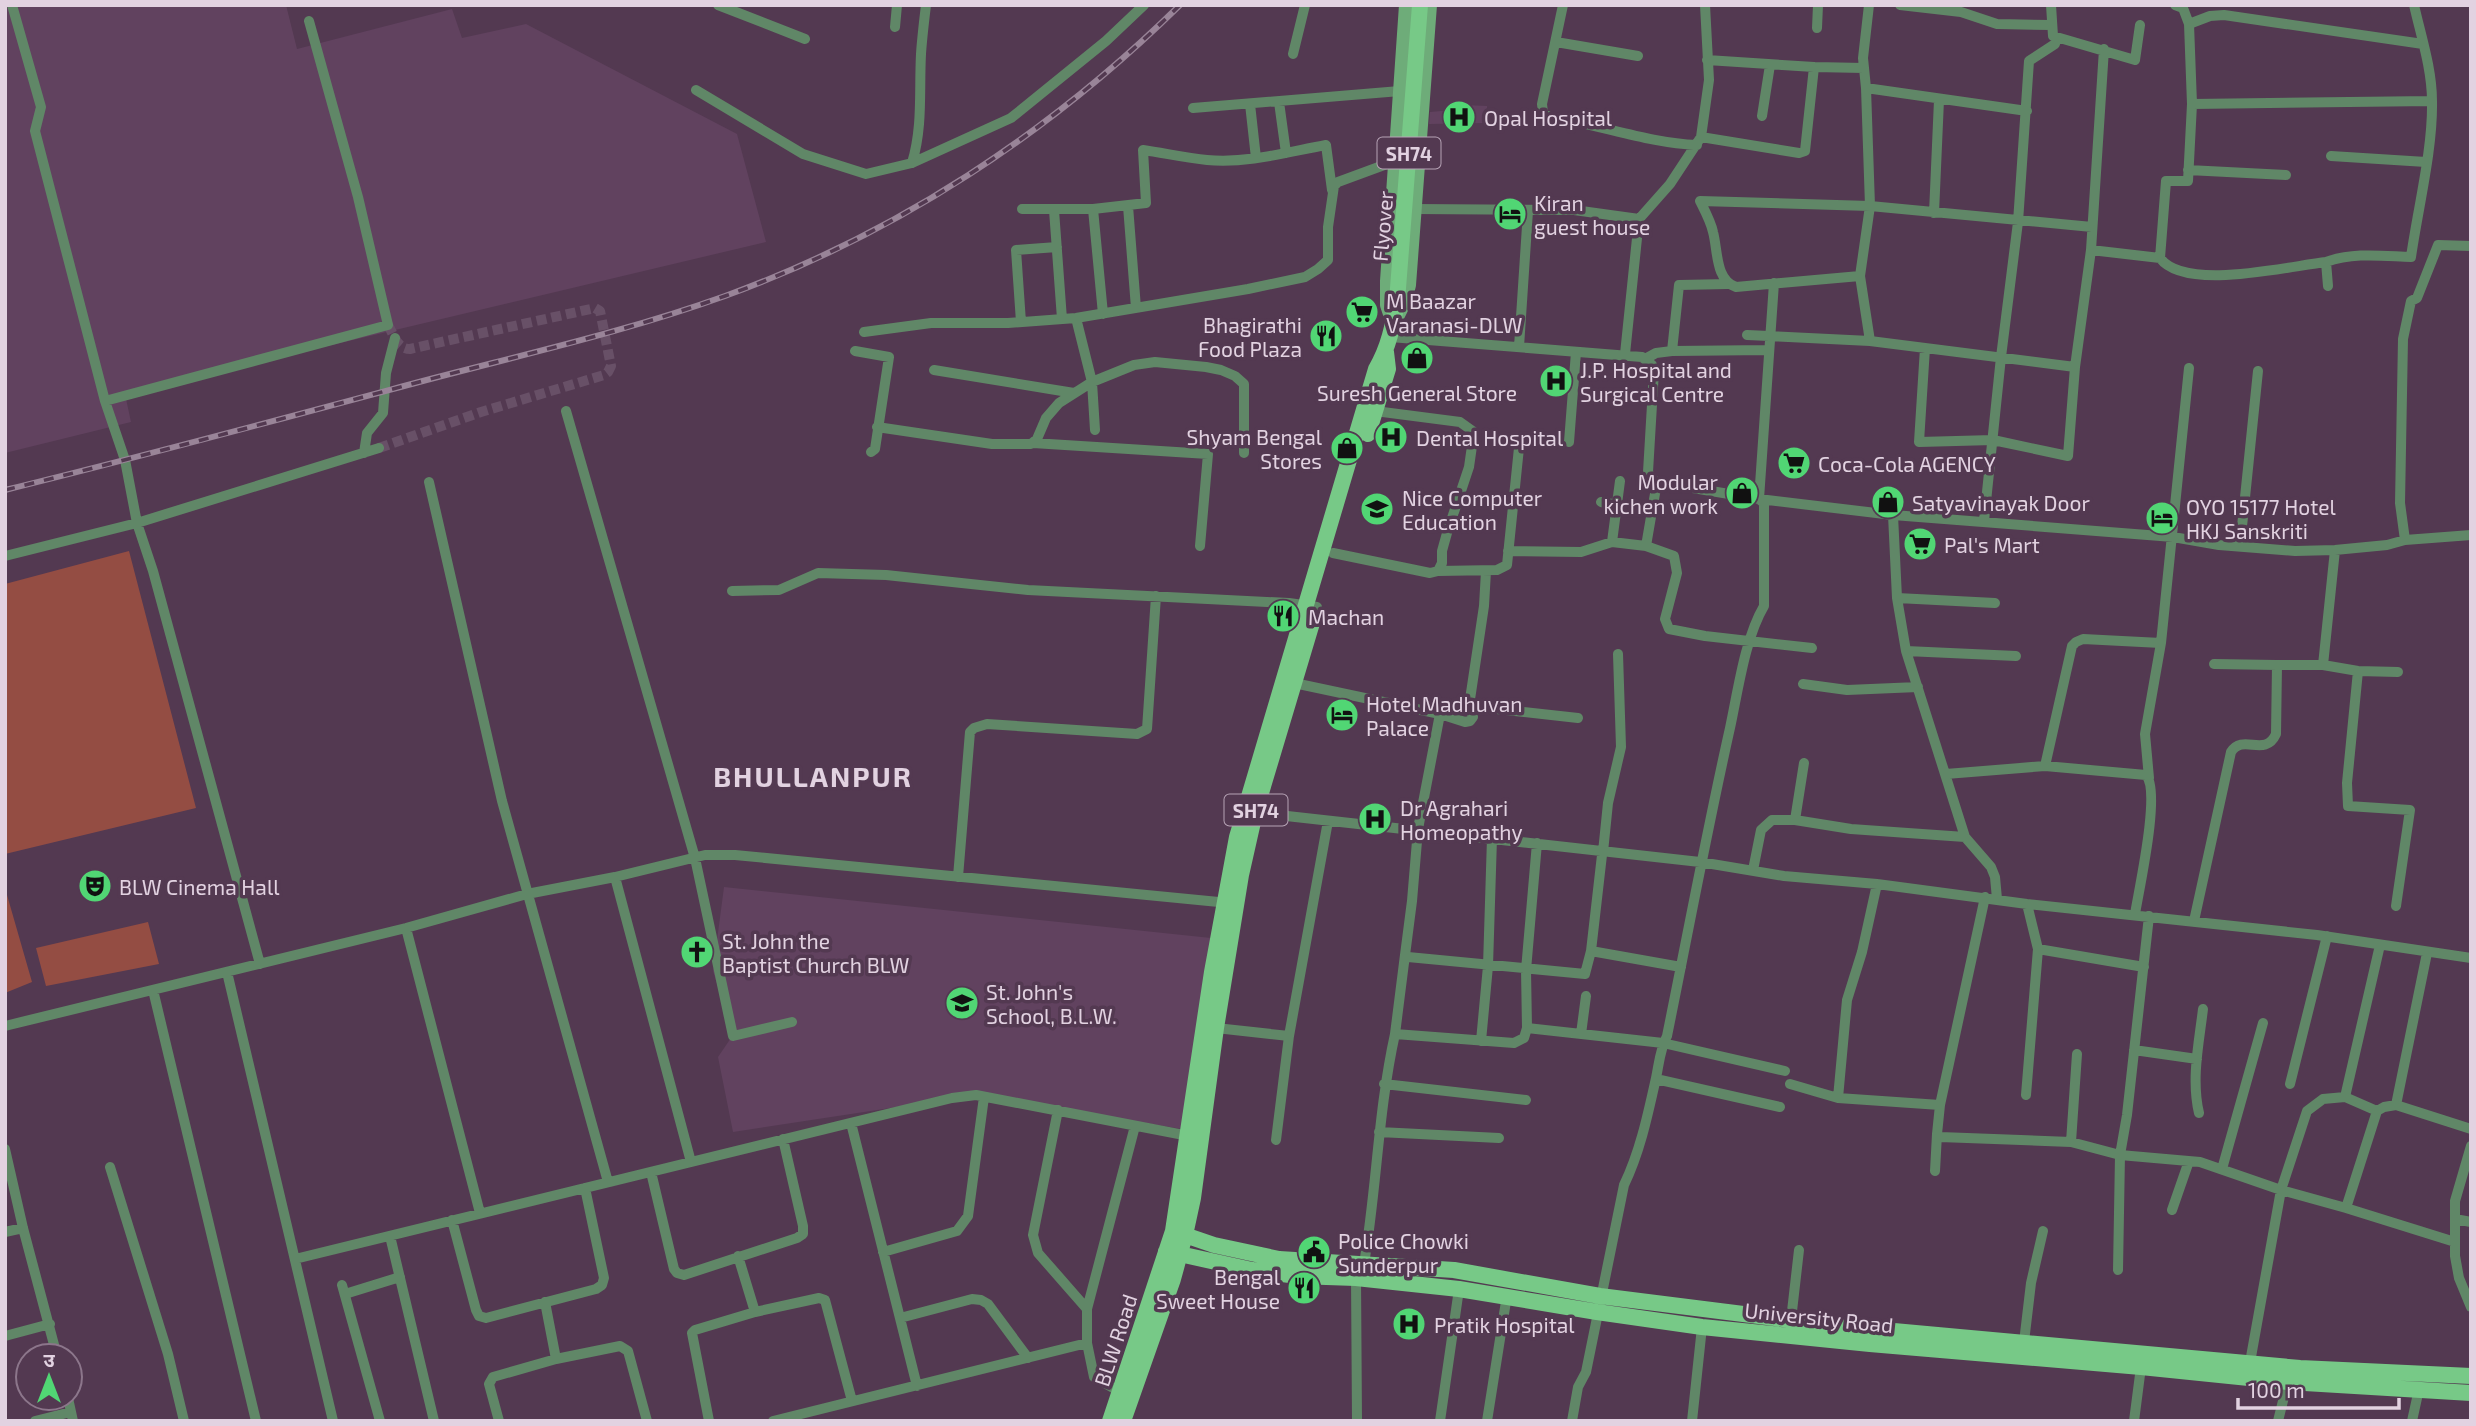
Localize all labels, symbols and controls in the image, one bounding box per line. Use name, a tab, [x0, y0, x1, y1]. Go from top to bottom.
hospital icon: Opal Hospital	[1440, 98, 1478, 136]
place label: Opal Hospital	[1484, 105, 1613, 130]
road number: SH74	[1378, 138, 1440, 168]
street label: Flyover	[1366, 189, 1398, 262]
place label: Kiran guest house	[1534, 190, 1650, 239]
hotel icon: Kiran guest house	[1491, 195, 1529, 233]
place label: M Baazar Varanasi-DLW	[1386, 288, 1522, 337]
supermarket icon: M Baazar Varanasi-DLW	[1343, 293, 1381, 331]
place label: Bhagirathi Food Plaza	[1198, 312, 1302, 361]
restaurant icon: Bhagirathi Food Plaza	[1307, 317, 1345, 355]
shop icon: Suresh General Store	[1398, 339, 1436, 377]
place label: J.P. Hospital and Surgical Centre	[1580, 357, 1732, 406]
hospital icon: J.P. Hospital and Surgical Centre	[1537, 362, 1575, 400]
place label: Suresh General Store	[1317, 380, 1517, 405]
hospital icon: Dental Hospital	[1372, 418, 1410, 456]
place label: Shyam Bengal Stores	[1187, 424, 1323, 473]
place label: Dental Hospital	[1416, 425, 1564, 450]
shop icon: Shyam Bengal Stores	[1328, 429, 1366, 467]
supermarket icon: Coca-Cola AGENCY	[1775, 444, 1813, 482]
place label: Coca-Cola AGENCY	[1818, 451, 1996, 476]
place label: Modular kichen work	[1604, 469, 1719, 518]
shop icon: Modular kichen work	[1723, 474, 1761, 512]
shop icon: Satyavinayak Door	[1869, 483, 1907, 521]
place label: Nice Computer Education	[1402, 485, 1543, 534]
school or university icon: Nice Computer Education	[1358, 490, 1396, 528]
place label: Satyavinayak Door	[1912, 490, 2090, 515]
place label: OYO 15177 Hotel HKJ Sanskriti	[2186, 494, 2336, 543]
hotel icon: OYO 15177 Hotel HKJ Sanskriti	[2143, 499, 2181, 537]
supermarket icon: Pal's Mart	[1901, 525, 1939, 563]
place label: Pal's Mart	[1944, 532, 2040, 557]
restaurant icon: Machan	[1264, 597, 1302, 635]
place label: Machan	[1308, 604, 1384, 629]
place label: Hotel Madhuvan Palace	[1366, 691, 1523, 740]
hotel icon: Hotel Madhuvan Palace	[1323, 696, 1361, 734]
district label: BHULLANPUR	[713, 759, 913, 793]
road number: SH74	[1224, 794, 1288, 825]
place label: Dr Agrahari Homeopathy	[1400, 795, 1523, 844]
hospital icon: Dr Agrahari Homeopathy	[1356, 800, 1394, 838]
theatre icon: BLW Cinema Hall	[76, 867, 114, 905]
place label: BLW Cinema Hall	[119, 874, 280, 899]
place label: St. John the Baptist Church BLW	[722, 928, 910, 977]
church icon: St. John the Baptist Church BLW	[678, 933, 716, 971]
place label: St. John's School, B.L.W.	[986, 979, 1117, 1028]
school or university icon: St. John's School, B.L.W.	[943, 984, 981, 1022]
place label: Police Chowki Sunderpur	[1338, 1228, 1469, 1277]
public building icon: Police Chowki Sunderpur	[1295, 1233, 1333, 1271]
place label: Bengal Sweet House	[1156, 1264, 1281, 1313]
restaurant icon: Bengal Sweet House	[1285, 1269, 1323, 1307]
street label: BLW Road	[1088, 1291, 1142, 1389]
street label: University Road	[1743, 1297, 1895, 1337]
hospital icon: Pratik Hospital	[1390, 1305, 1428, 1343]
place label: Pratik Hospital	[1434, 1312, 1575, 1337]
north arrow	[14, 1342, 84, 1412]
text: उ	[43, 1348, 55, 1371]
scale bar	[2238, 1366, 2399, 1410]
text: 100 m	[2248, 1377, 2305, 1402]

